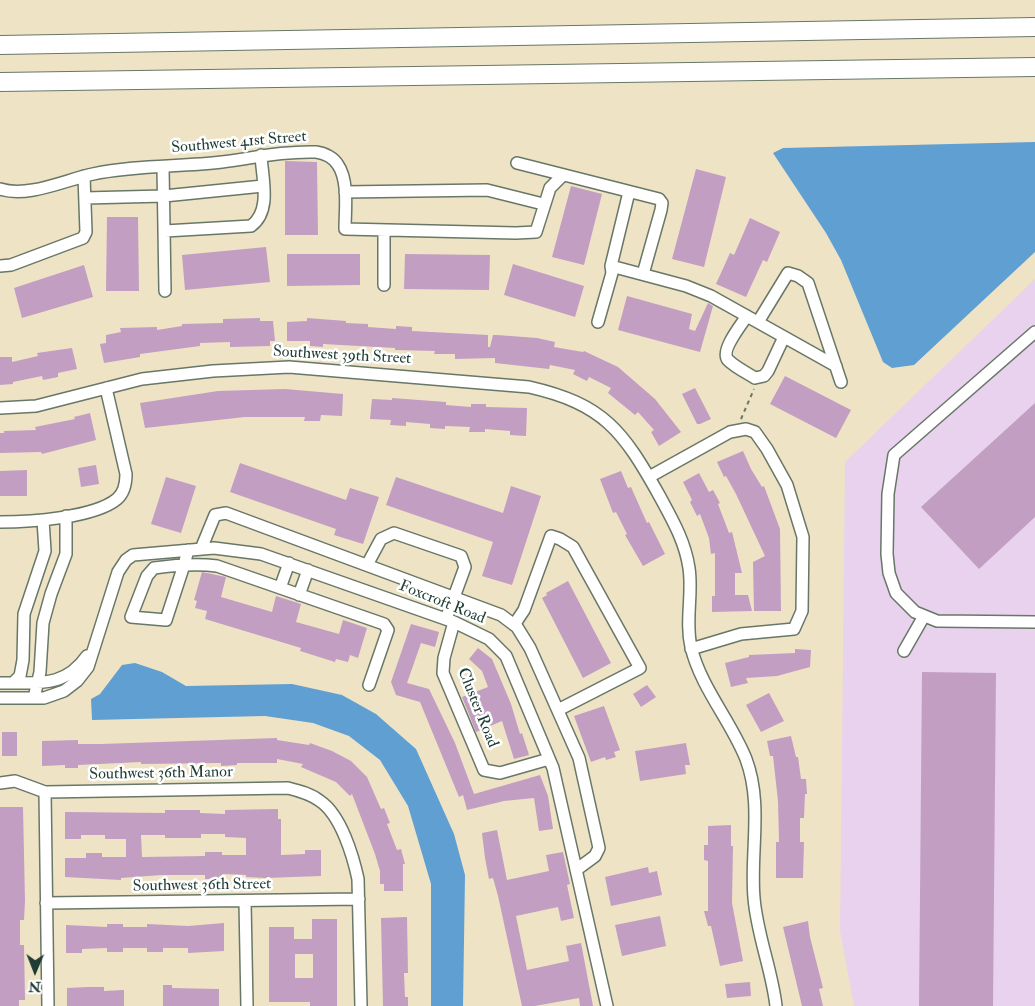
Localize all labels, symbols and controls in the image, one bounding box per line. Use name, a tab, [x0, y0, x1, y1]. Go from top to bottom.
street label: Southwest 41st Street	[171, 128, 307, 158]
street label: Southwest 39th Street	[272, 343, 412, 369]
street label: Foxcroft Road	[396, 577, 488, 629]
street label: Cluster Road	[452, 665, 502, 751]
street label: Southwest 36th Manor	[89, 763, 233, 785]
street label: Southwest 36th Street	[133, 875, 271, 897]
north arrow	[10, 946, 60, 996]
text: N	[28, 978, 41, 995]

